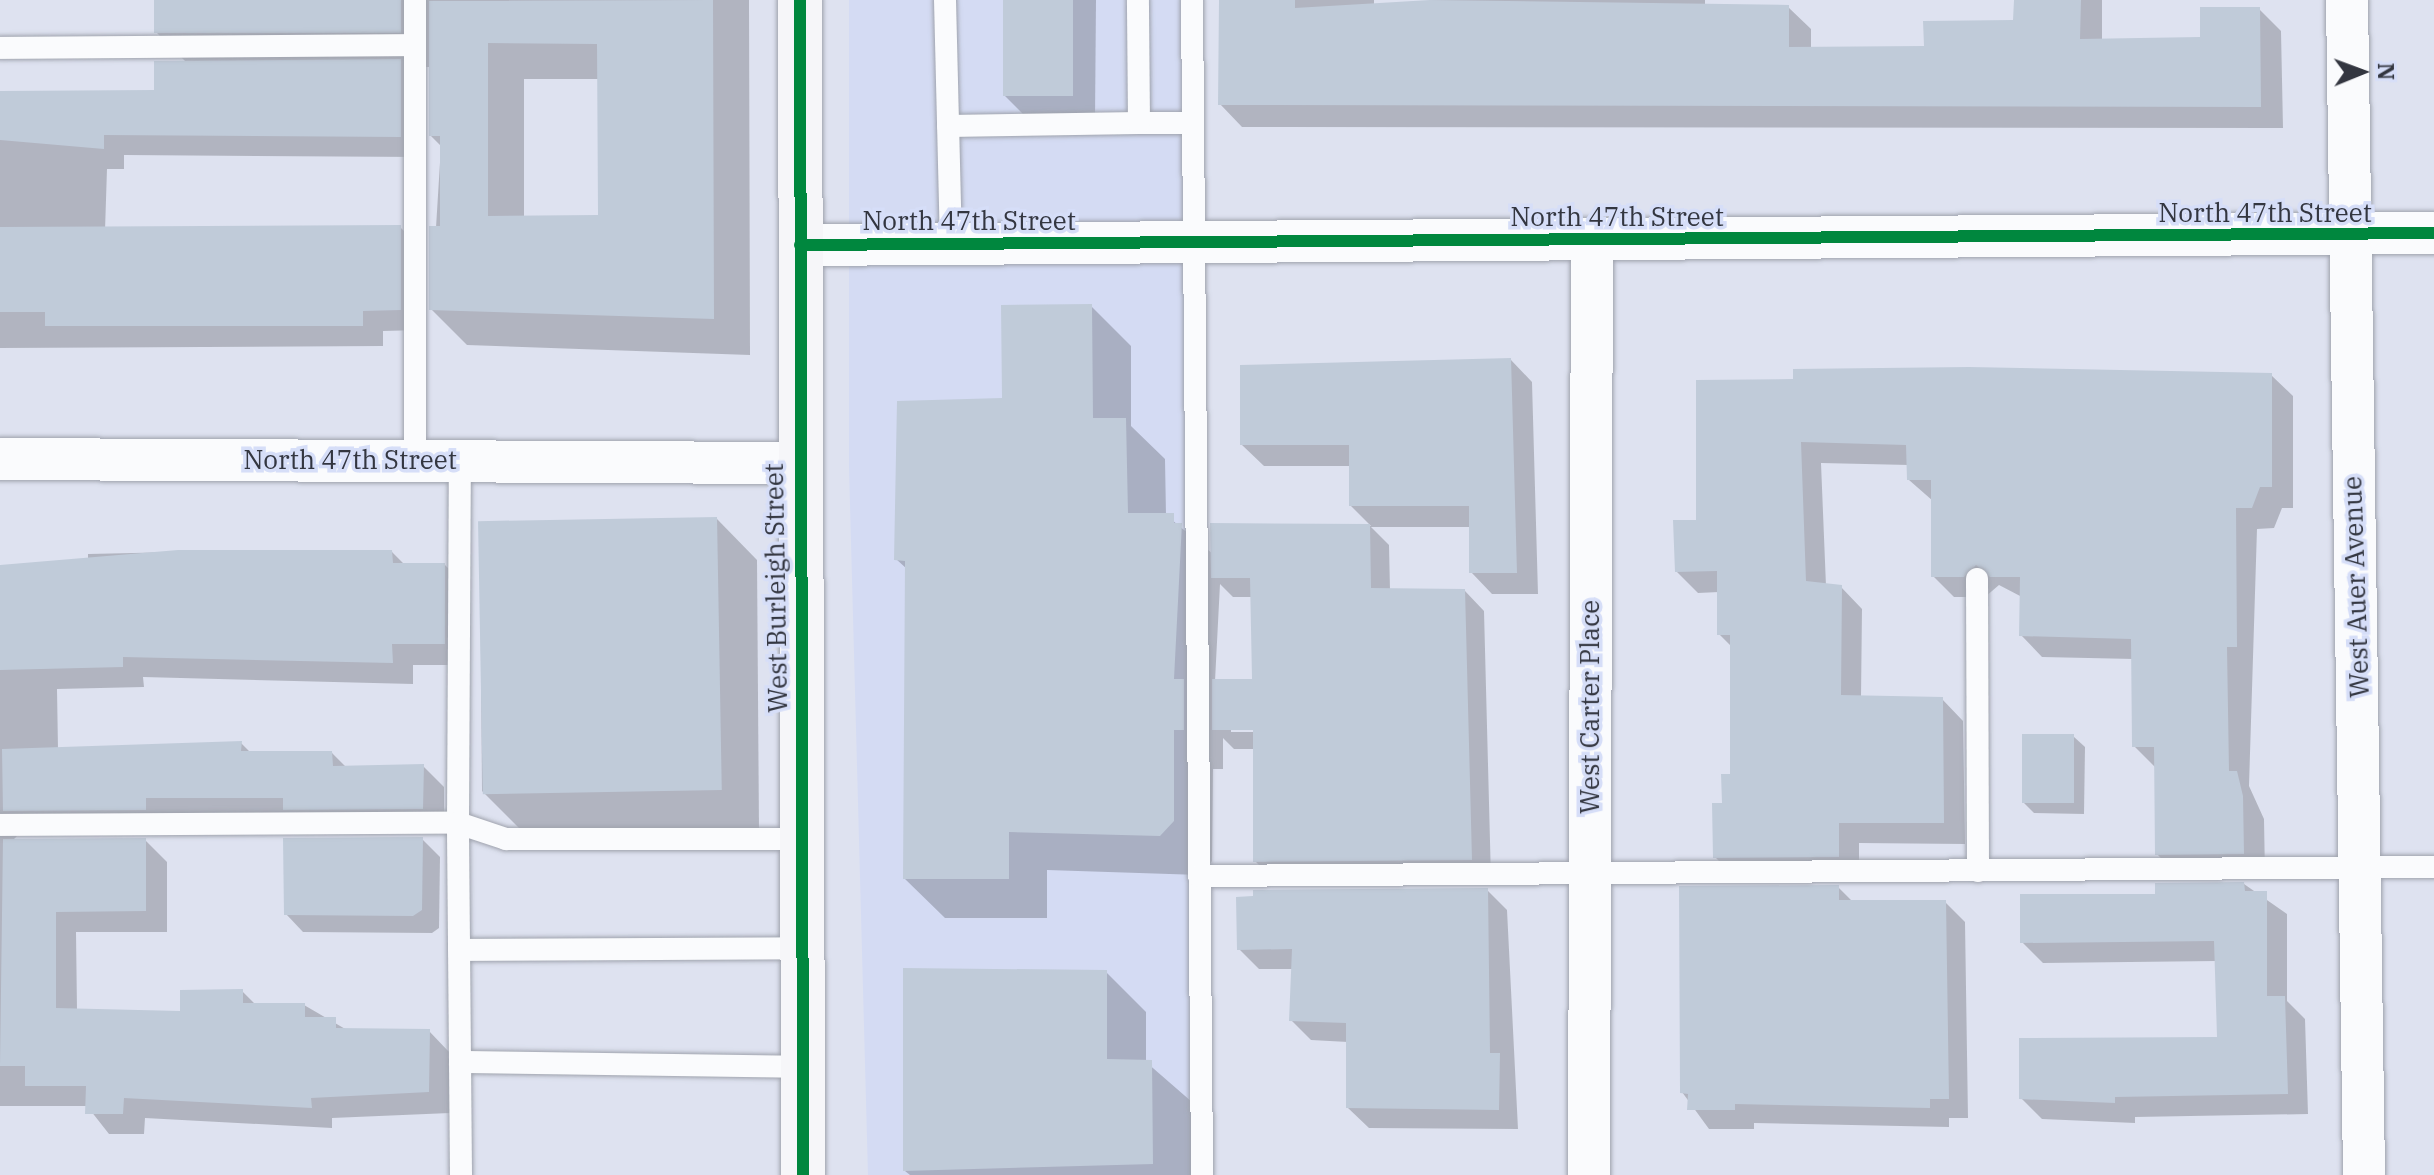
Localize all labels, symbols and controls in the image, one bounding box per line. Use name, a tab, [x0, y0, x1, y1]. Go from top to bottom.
north arrow	[2322, 32, 2402, 112]
text: N	[2372, 63, 2401, 81]
street label: North 47th Street	[2158, 197, 2372, 229]
street label: North 47th Street	[1510, 201, 1724, 233]
street label: North 47th Street	[862, 205, 1076, 237]
street label: North 47th Street	[243, 444, 457, 476]
street label: West Burleigh Street	[758, 463, 794, 713]
street label: West Auer Avenue	[2337, 476, 2375, 698]
street label: West Carter Place	[1574, 600, 1606, 814]

